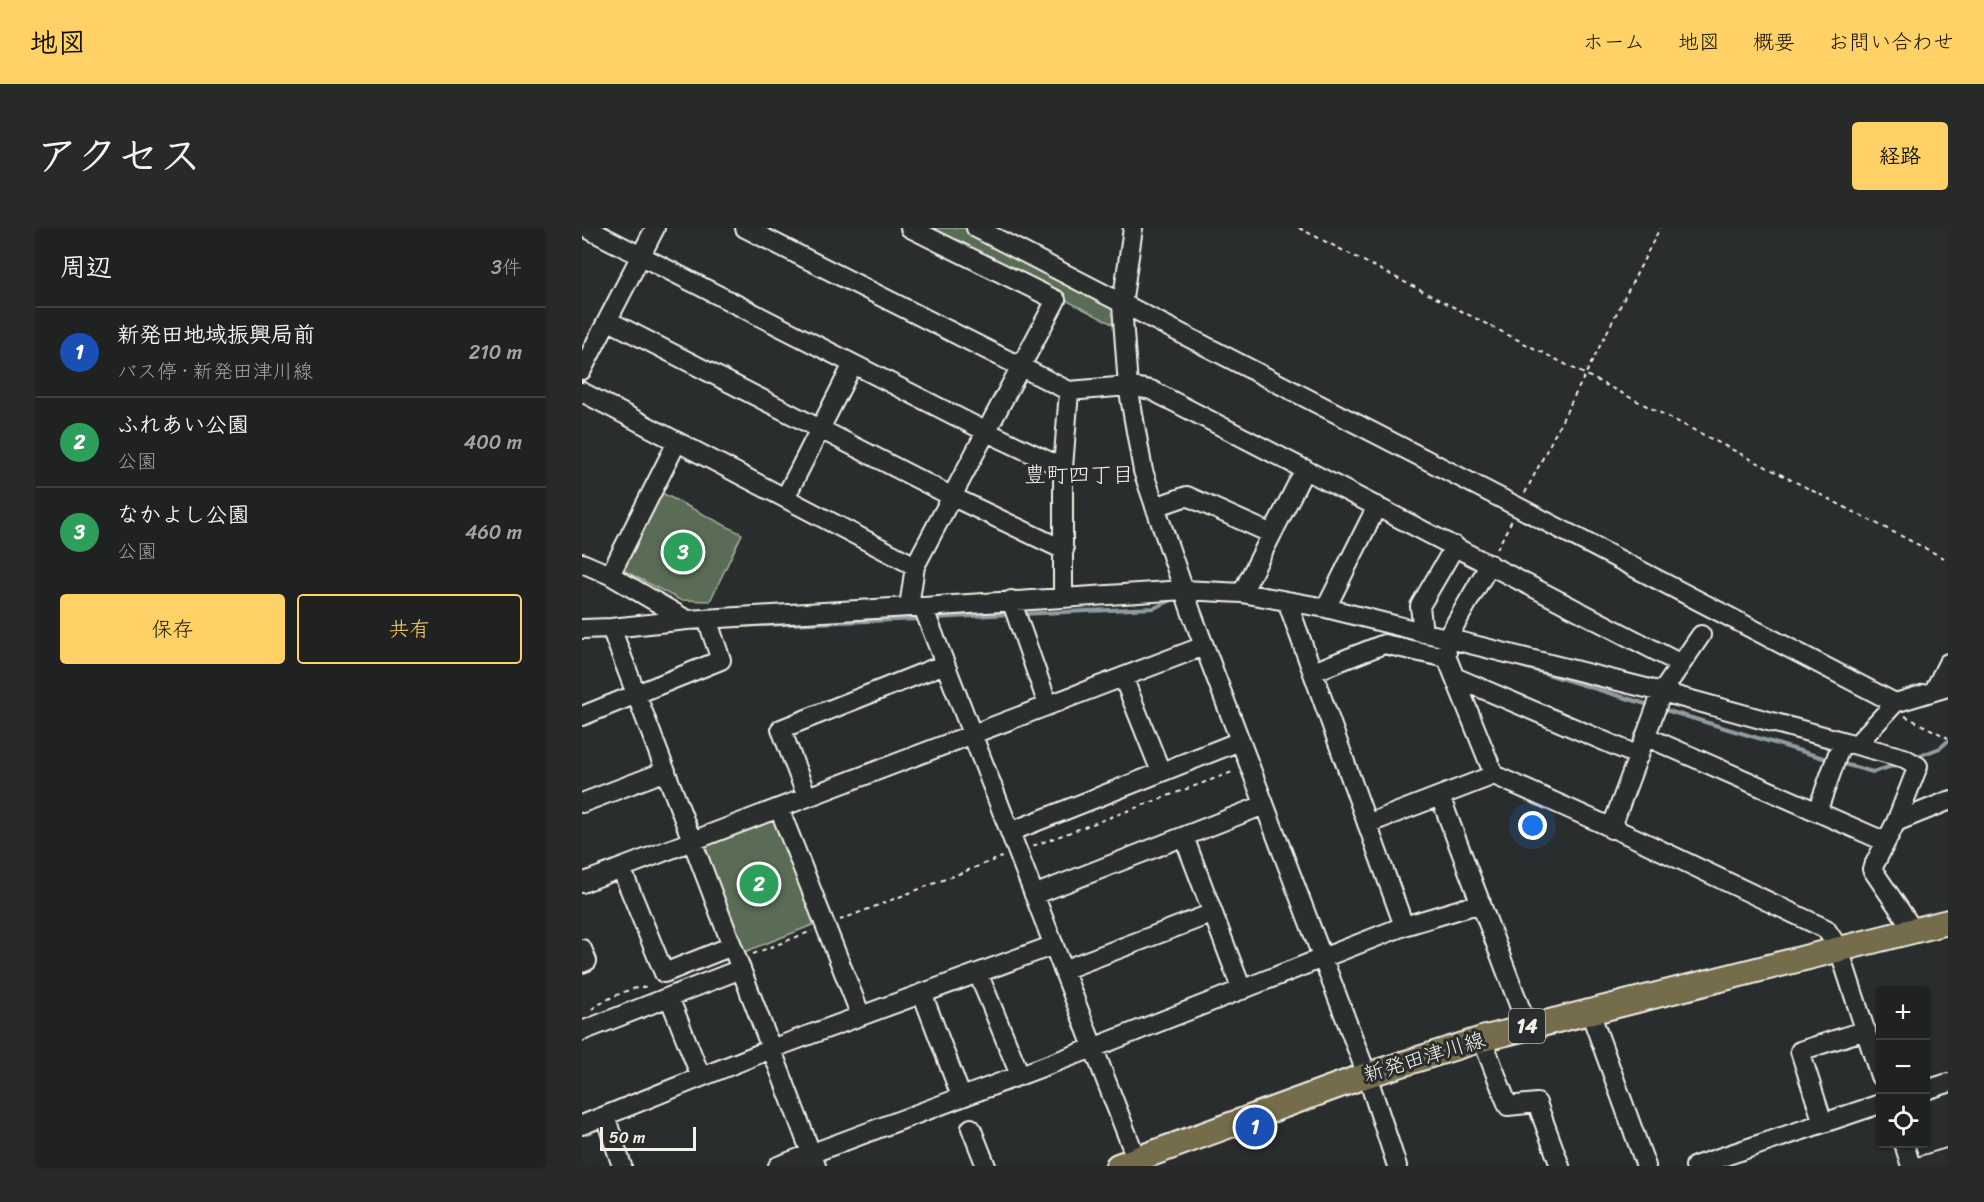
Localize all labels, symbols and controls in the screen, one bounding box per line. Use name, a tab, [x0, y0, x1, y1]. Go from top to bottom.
text: 地図	[30, 18, 86, 67]
text: ホーム	[1583, 23, 1645, 61]
text: 地図	[1678, 23, 1720, 61]
text: 概要	[1753, 23, 1795, 61]
text: お問い合わせ	[1828, 23, 1954, 61]
text: アクセス	[36, 119, 201, 193]
button: 経路	[1852, 122, 1948, 190]
text: 周辺	[60, 244, 112, 290]
text: 3件	[491, 250, 522, 285]
text: 新発田地域振興局前	[117, 315, 315, 354]
text: 1	[75, 335, 84, 370]
text: 210 m	[469, 335, 522, 370]
text: バス停 · 新発田津川線	[117, 354, 313, 389]
text: ふれあい公園	[117, 405, 249, 444]
text: 2	[74, 425, 85, 460]
text: 400 m	[464, 425, 522, 460]
text: 公園	[117, 444, 157, 479]
district label: 豊町四丁目	[1024, 455, 1134, 494]
text: なかよし公園	[117, 495, 249, 534]
text: 3	[74, 515, 85, 550]
text: 460 m	[465, 515, 522, 550]
pin: 3	[664, 530, 702, 574]
text: 公園	[117, 534, 157, 569]
button: 保存	[60, 594, 285, 664]
button: 共有	[297, 594, 522, 664]
your location	[1518, 811, 1547, 840]
pin: 2	[740, 862, 778, 906]
map controls	[1876, 986, 1930, 1148]
button: +	[1876, 986, 1930, 1040]
road number: 14	[1509, 1009, 1545, 1043]
street label: 新発田津川線	[1358, 1020, 1490, 1094]
button: −	[1876, 1040, 1930, 1094]
button: locate	[1876, 1094, 1930, 1148]
pin: 1	[1236, 1104, 1274, 1150]
text: 50 m	[609, 1123, 645, 1152]
scale bar	[600, 1124, 696, 1152]

